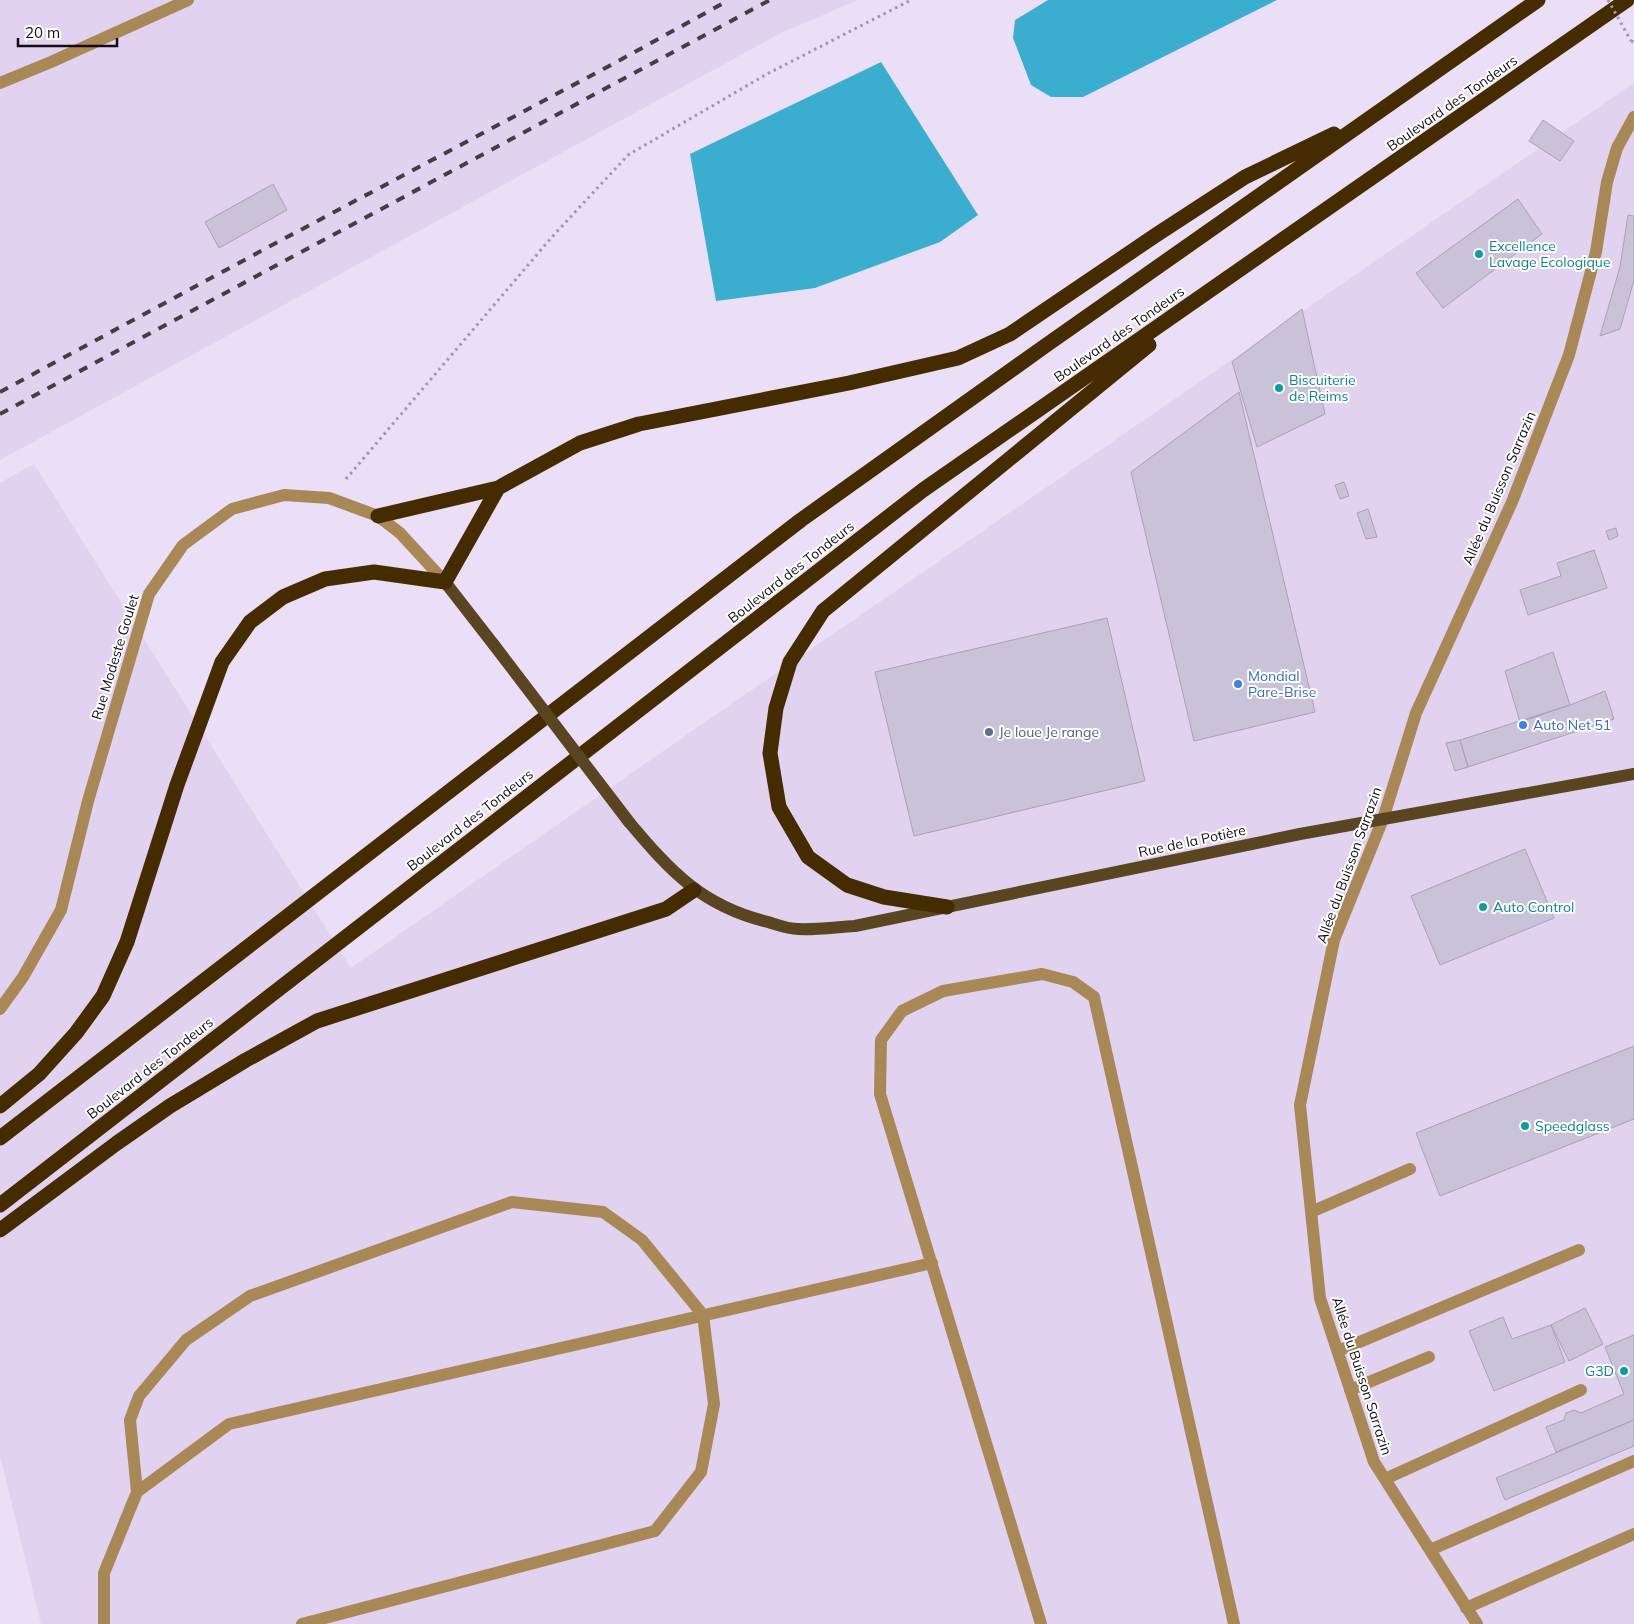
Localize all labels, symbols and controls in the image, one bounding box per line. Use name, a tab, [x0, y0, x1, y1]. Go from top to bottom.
scale bar	[18, 15, 116, 47]
text: 20 m	[25, 23, 60, 42]
street label: Boulevard des Tondeurs	[1383, 51, 1521, 155]
place label: Excellence Lavage Ecologique	[1489, 237, 1611, 271]
marker: Excellence Lavage Ecologique	[1473, 248, 1485, 260]
street label: Boulevard des Tondeurs	[1050, 282, 1188, 386]
place label: Biscuiterie de Reims	[1289, 371, 1356, 405]
marker: Biscuiterie de Reims	[1273, 382, 1285, 394]
street label: Allée du Buisson Sarrazin	[1458, 409, 1540, 567]
street label: Boulevard des Tondeurs	[724, 517, 858, 627]
street label: Rue Modeste Goulet	[87, 592, 143, 722]
place label: Mondial Pare-Brise	[1248, 667, 1316, 701]
marker: Mondial Pare-Brise	[1232, 678, 1244, 690]
place label: Auto Net 51	[1533, 716, 1611, 734]
marker: Auto Net 51	[1517, 719, 1529, 731]
place label: Je loue Je range	[999, 723, 1099, 741]
marker: Je loue Je range	[983, 726, 995, 738]
street label: Boulevard des Tondeurs	[403, 765, 537, 875]
street label: Allée du Buisson Sarrazin	[1312, 784, 1386, 946]
street label: Rue de la Potière	[1137, 821, 1247, 861]
place label: Auto Control	[1493, 898, 1574, 916]
marker: Auto Control	[1477, 901, 1489, 913]
street label: Boulevard des Tondeurs	[83, 1013, 217, 1123]
place label: Speedglass	[1535, 1117, 1610, 1135]
marker: Speedglass	[1519, 1120, 1531, 1132]
street label: Allée du Buisson Sarrazin	[1328, 1295, 1396, 1457]
place label: G3D	[1585, 1362, 1614, 1380]
marker: G3D	[1618, 1365, 1630, 1377]

